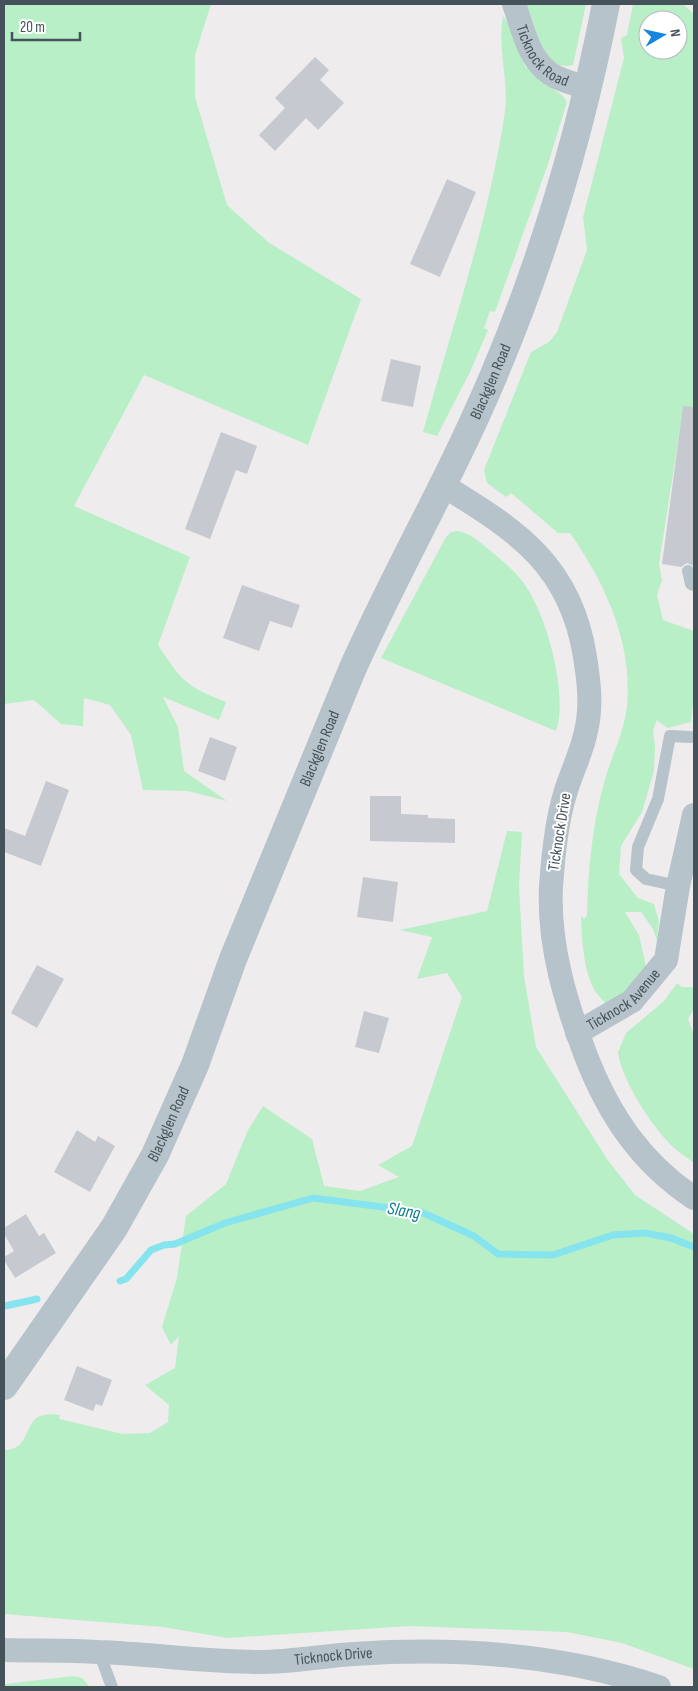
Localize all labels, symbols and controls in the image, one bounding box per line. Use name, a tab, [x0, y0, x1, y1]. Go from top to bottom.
scale bar	[12, 10, 80, 42]
north arrow	[638, 10, 688, 60]
text: 20 m	[20, 18, 45, 37]
street label: Ticknock Road	[512, 22, 571, 91]
text: N	[666, 28, 684, 38]
street label: Blackglen Road	[466, 341, 515, 422]
street label: Blackglen Road	[296, 708, 344, 789]
street label: Ticknock Drive	[544, 792, 576, 872]
street label: Ticknock Avenue	[584, 965, 664, 1035]
street label: Blackglen Road	[144, 1084, 194, 1165]
water label: Slang	[386, 1198, 423, 1224]
street label: Ticknock Drive	[293, 1643, 373, 1670]

